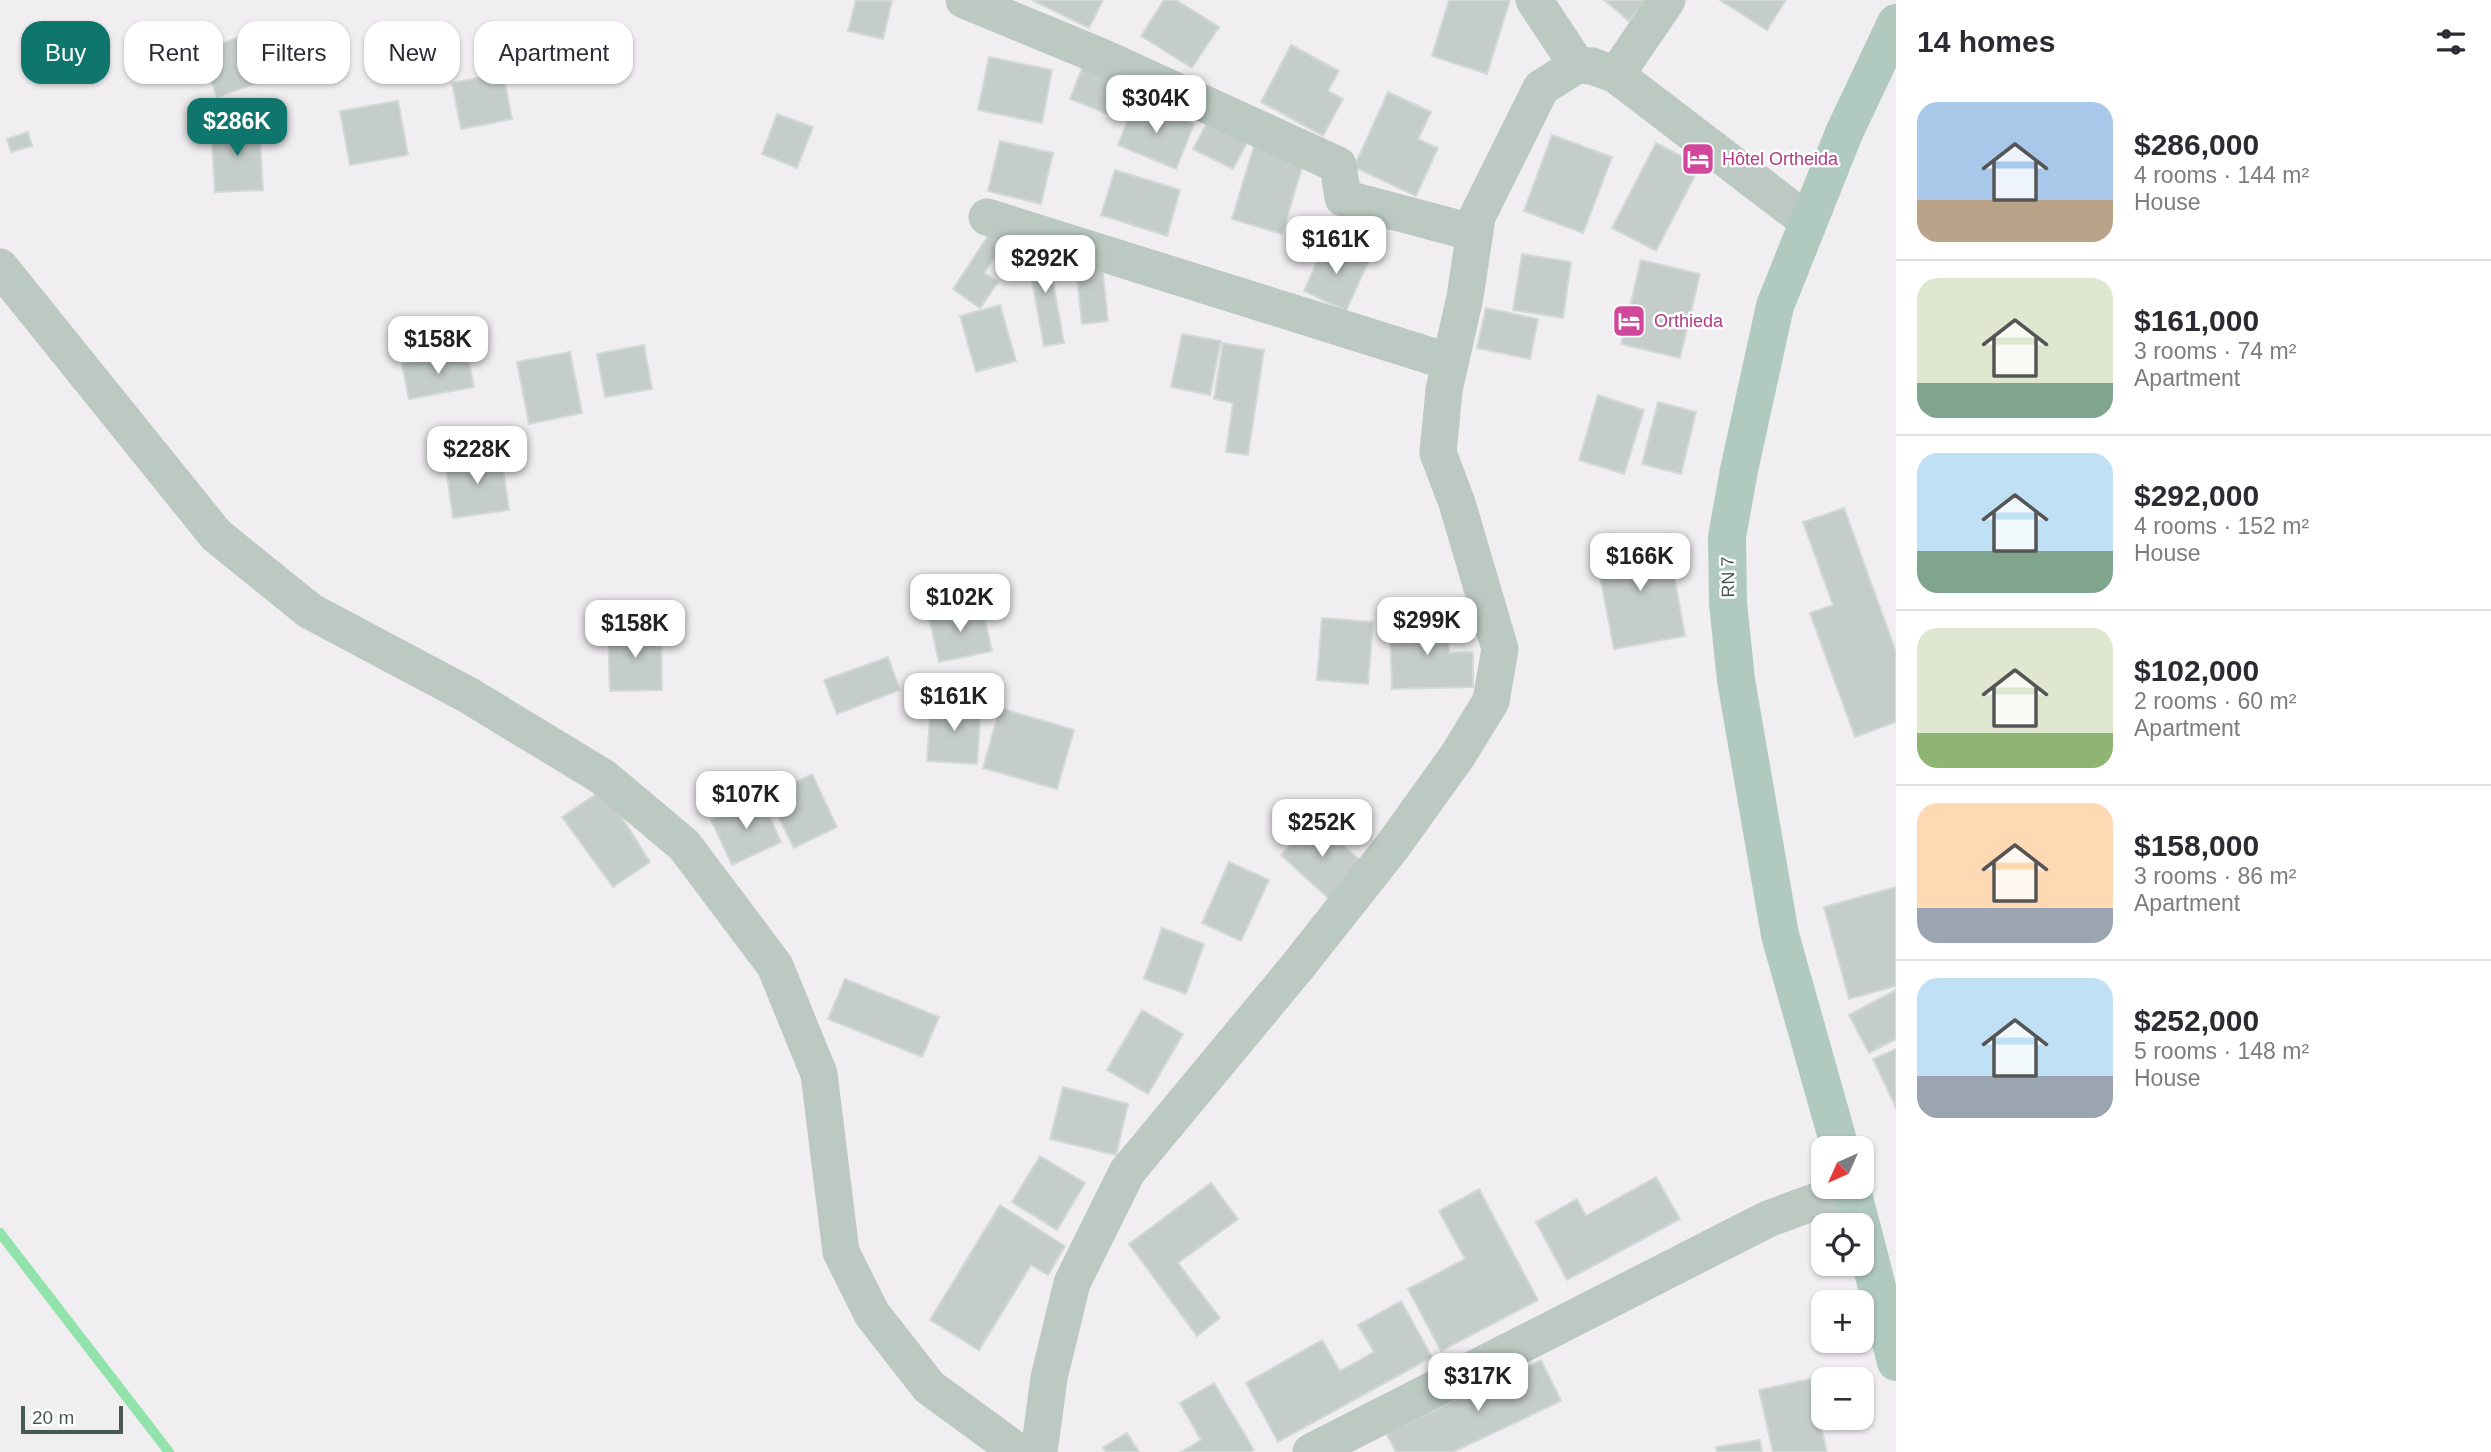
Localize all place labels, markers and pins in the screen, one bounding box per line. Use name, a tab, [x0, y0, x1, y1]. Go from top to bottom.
pin: $304K	[1107, 76, 1205, 135]
pin: $286K	[188, 99, 286, 158]
hotel icon: Hôtel Ortheida	[1679, 140, 1717, 178]
place label: Hôtel Ortheida	[1722, 149, 1839, 169]
pin: $161K	[1287, 216, 1385, 276]
pin: $292K	[996, 236, 1094, 295]
hotel icon: Orthieda	[1610, 302, 1648, 340]
place label: Orthieda	[1654, 311, 1724, 331]
pin: $158K	[389, 316, 487, 376]
pin: $228K	[428, 426, 526, 486]
pin: $166K	[1591, 534, 1689, 593]
pin: $102K	[911, 574, 1009, 634]
pin: $299K	[1378, 598, 1476, 657]
pin: $158K	[586, 600, 684, 660]
pin: $161K	[905, 674, 1003, 733]
pin: $107K	[697, 772, 795, 831]
pin: $252K	[1273, 800, 1371, 859]
pin: $317K	[1429, 1354, 1527, 1413]

